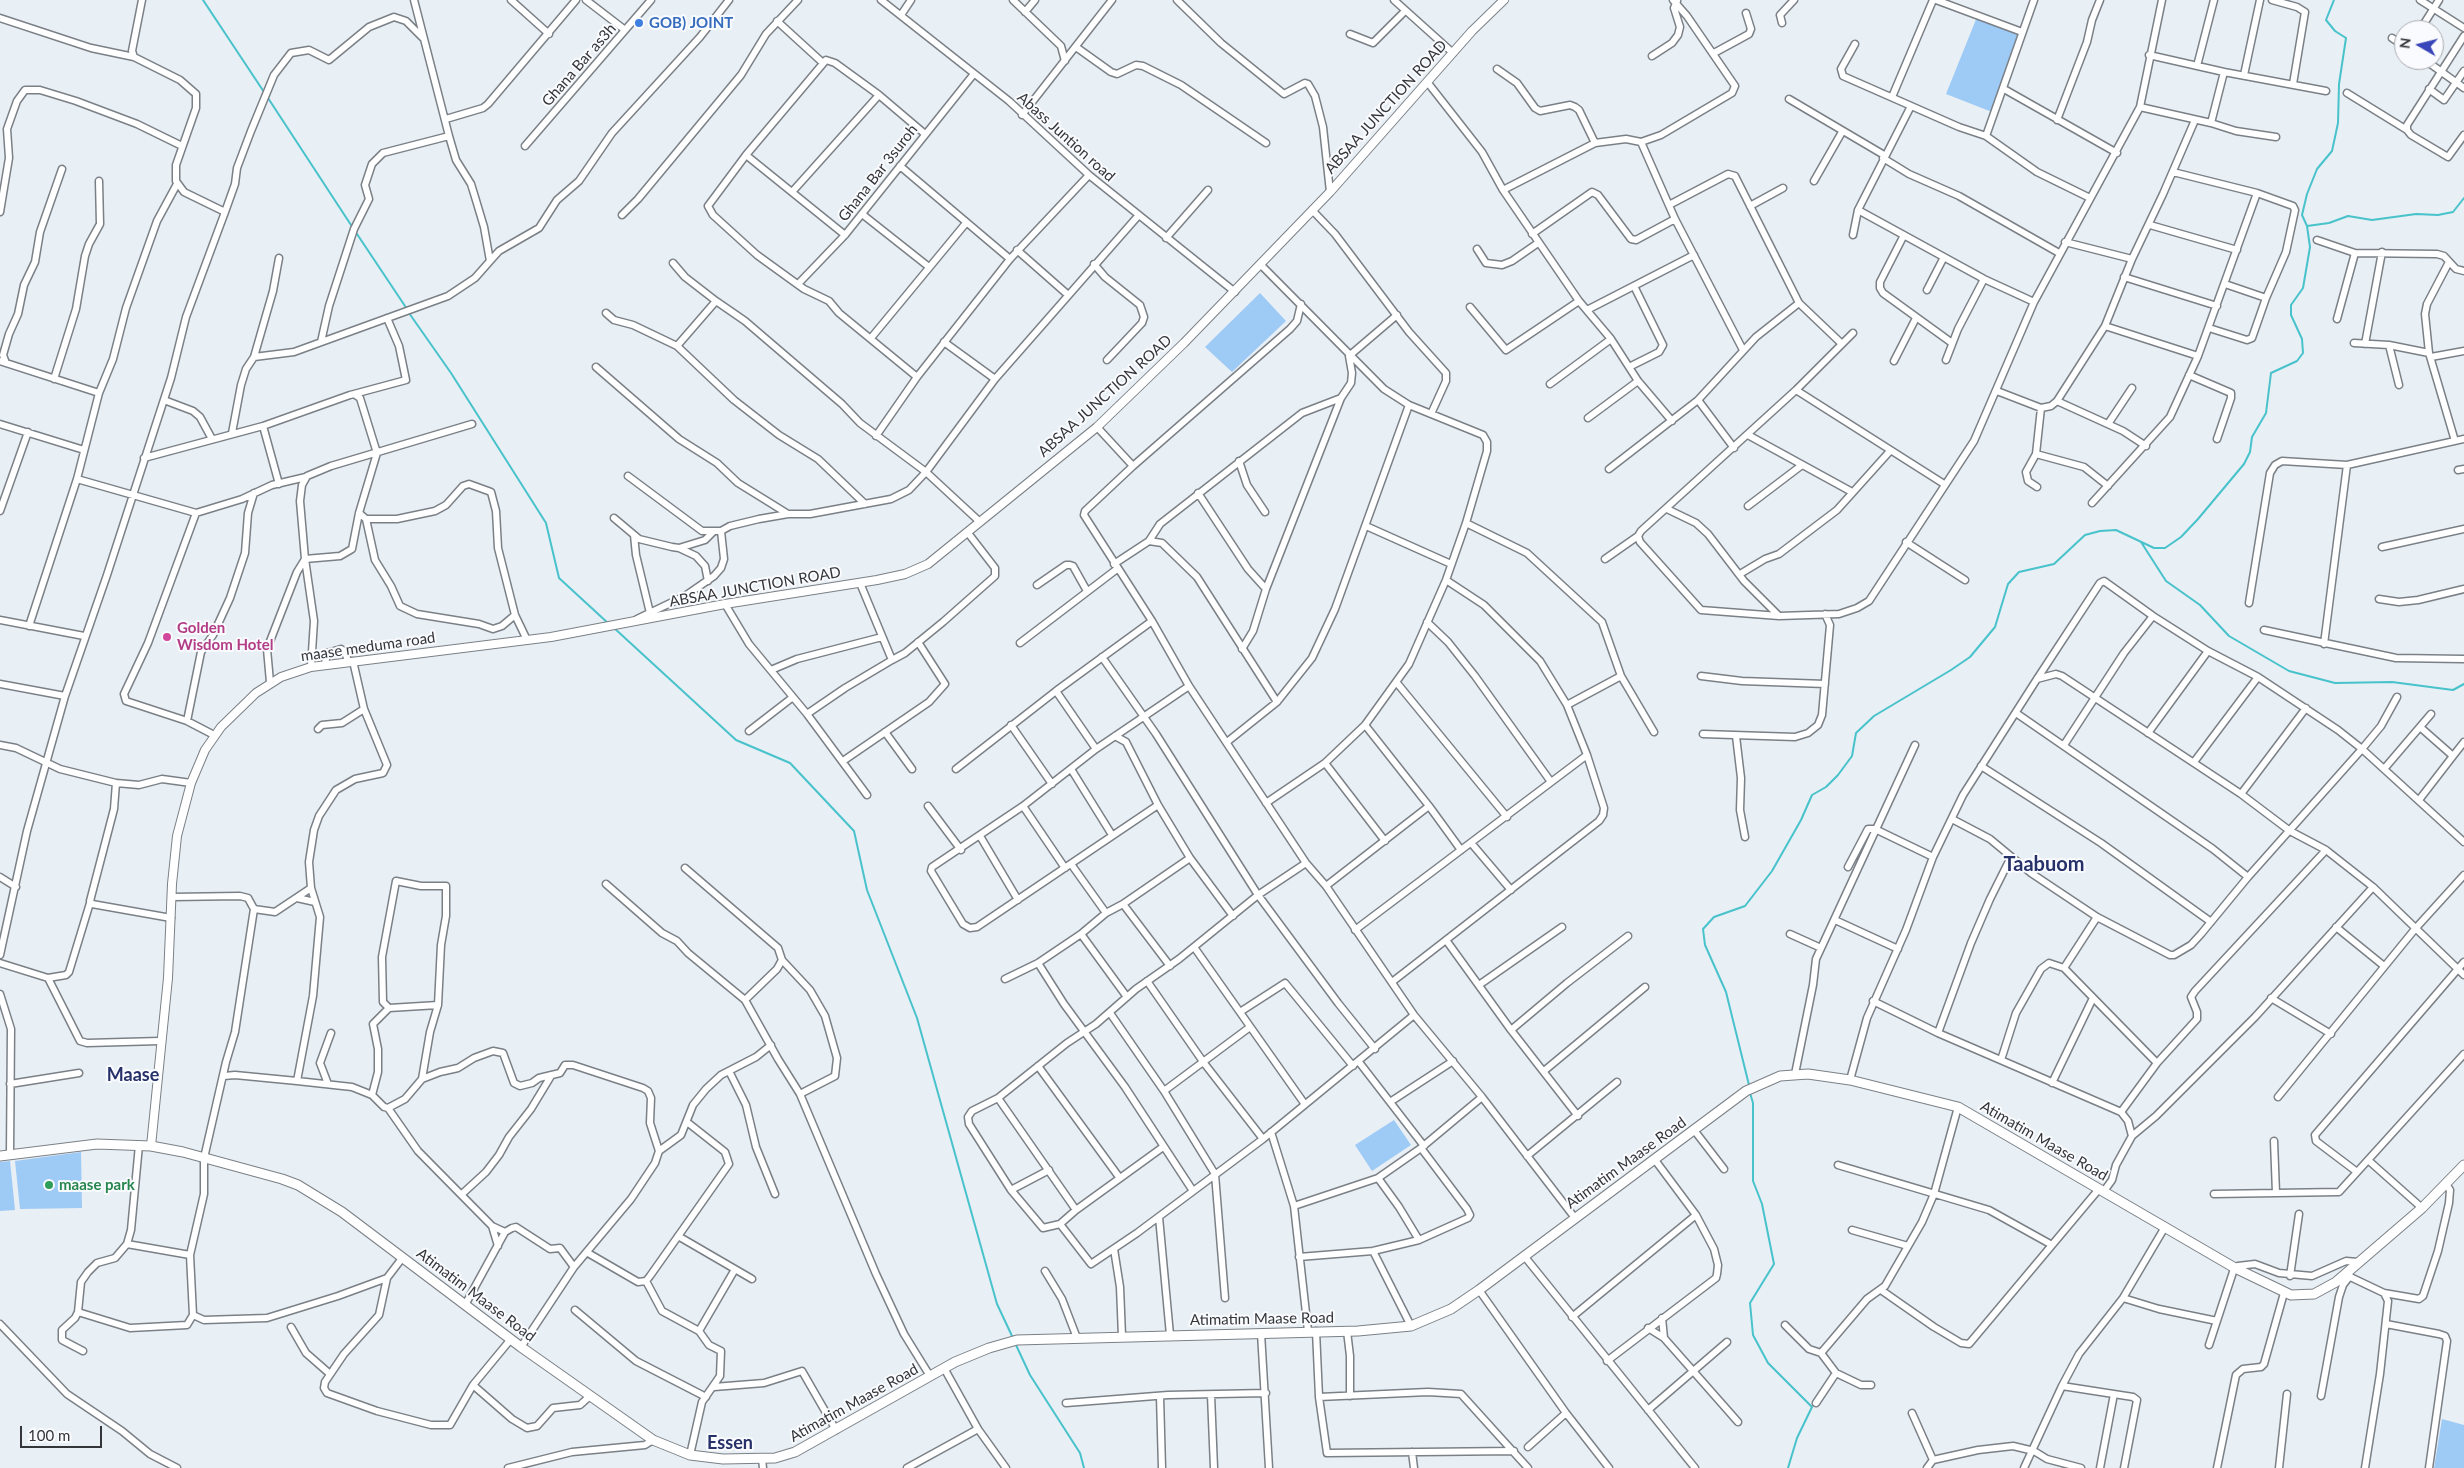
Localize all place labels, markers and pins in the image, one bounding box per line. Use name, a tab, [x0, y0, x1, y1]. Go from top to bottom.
place label: GOB) JOINT	[649, 14, 733, 32]
marker: GOB) JOINT	[633, 17, 645, 29]
place label: Golden Wisdom Hotel	[177, 619, 273, 654]
marker: Golden Wisdom Hotel	[161, 631, 173, 643]
place label: maase park	[59, 1176, 135, 1194]
marker: maase park	[43, 1179, 55, 1191]

